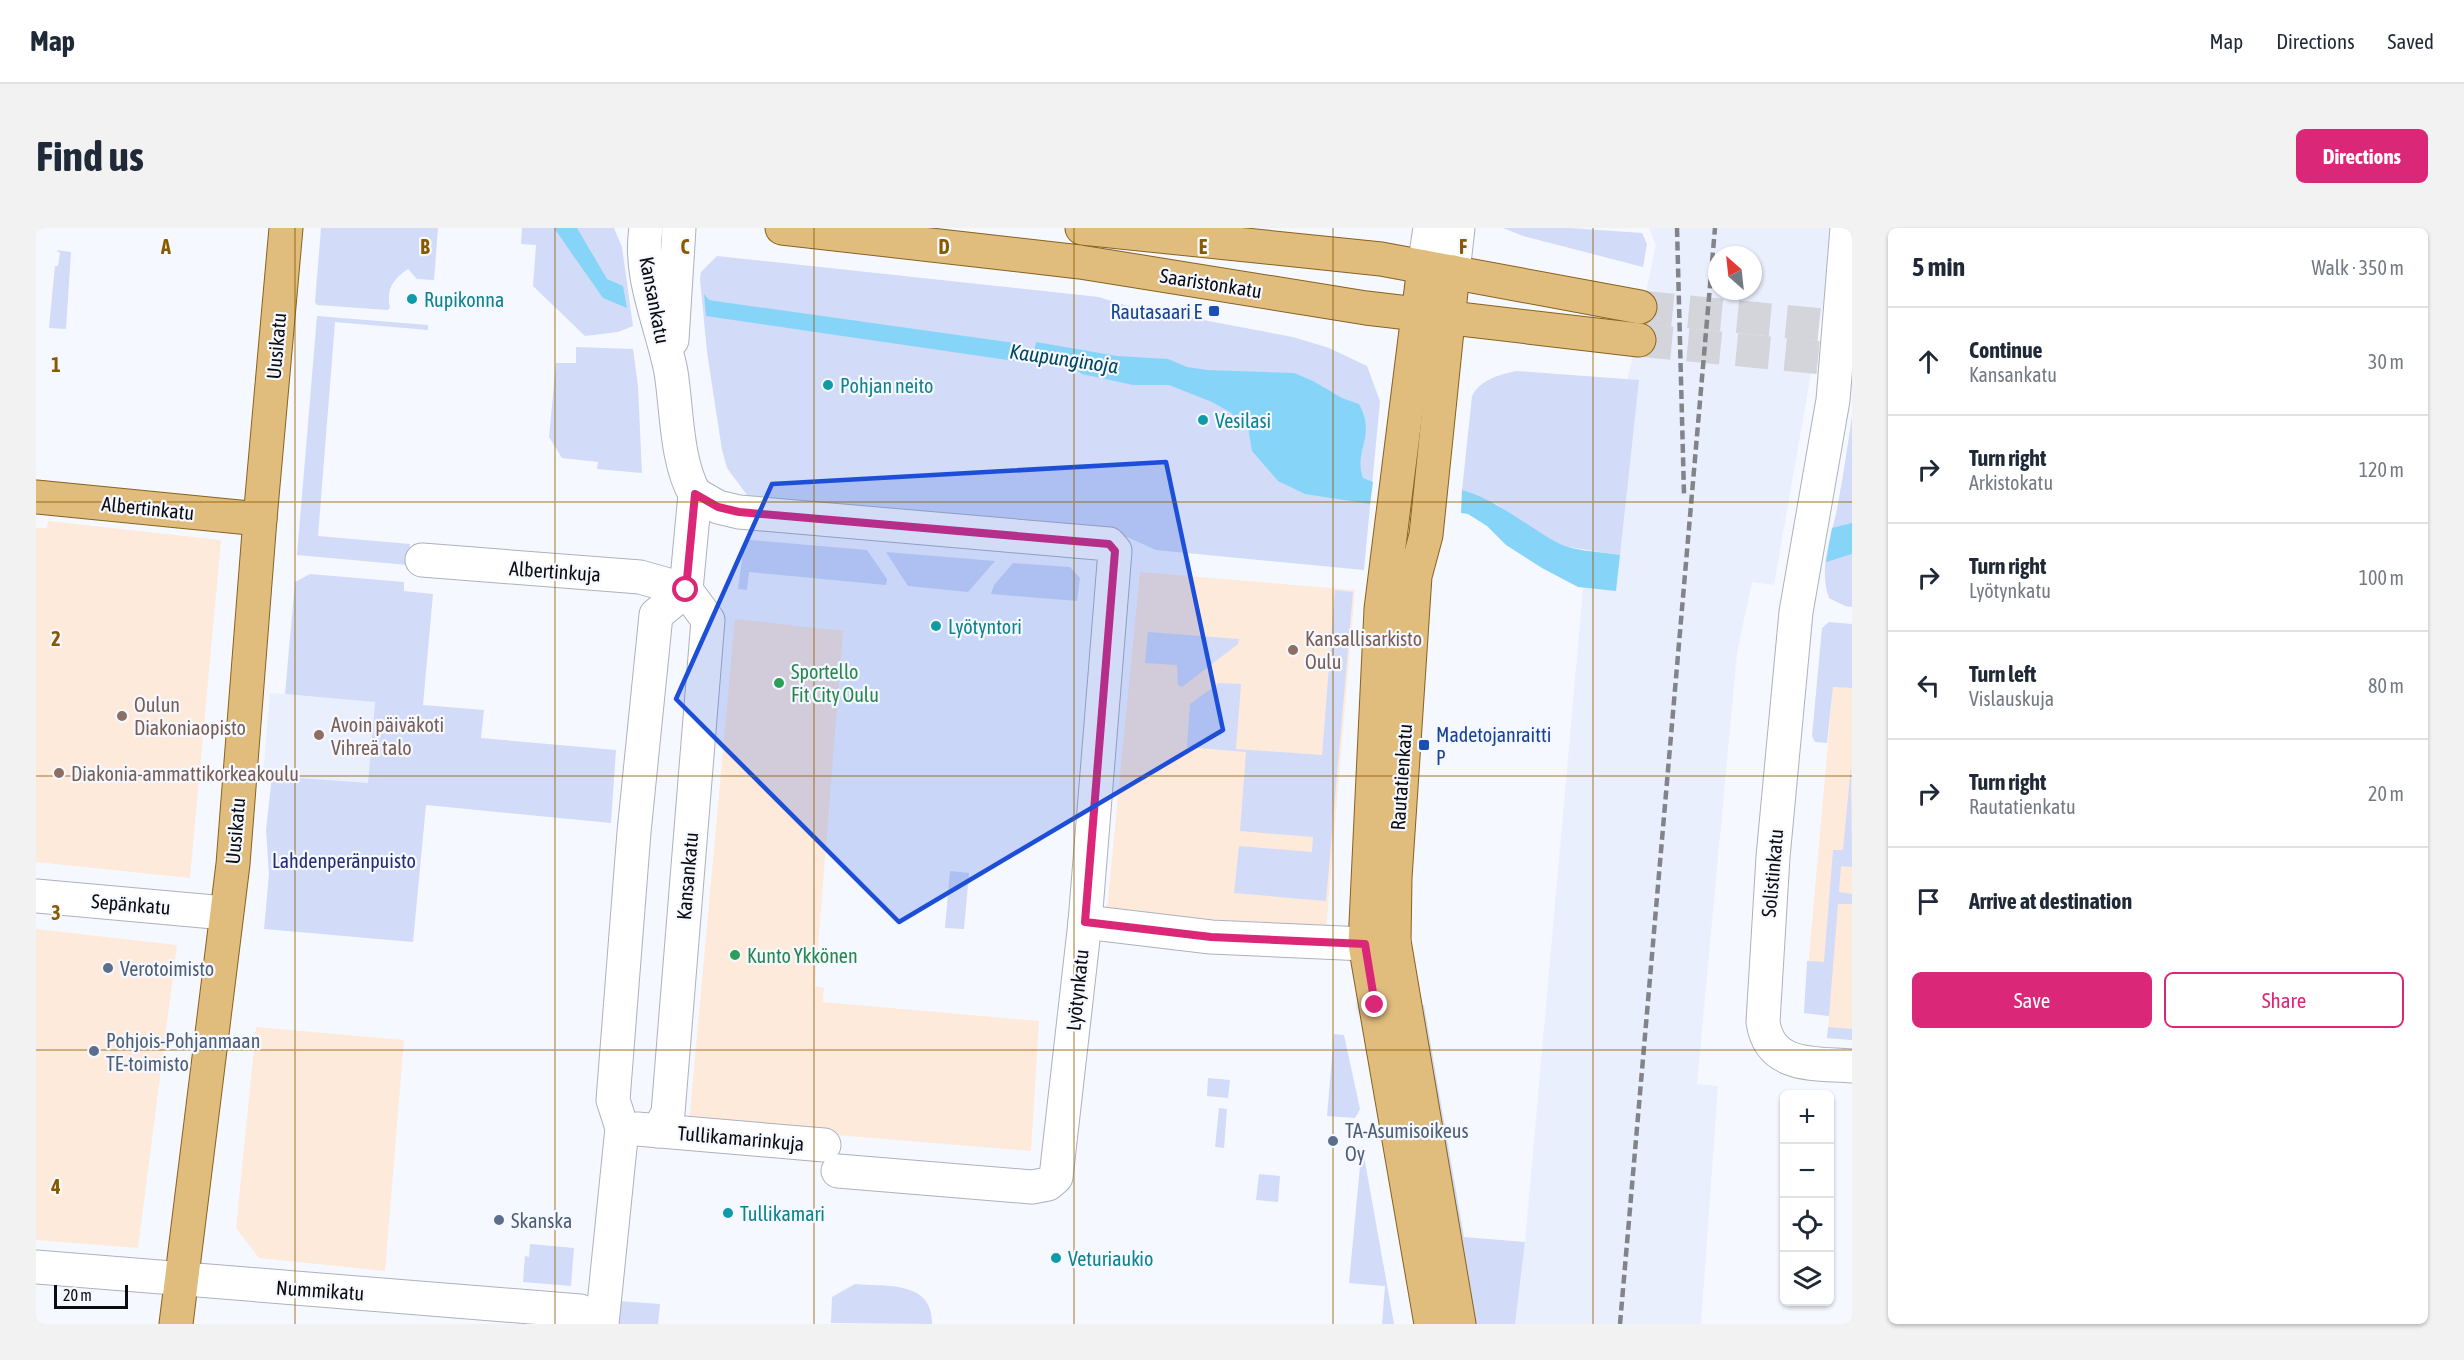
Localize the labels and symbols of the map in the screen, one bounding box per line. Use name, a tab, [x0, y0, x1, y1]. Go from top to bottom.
text: A	[160, 235, 171, 258]
text: B	[420, 235, 430, 258]
text: C	[681, 235, 690, 258]
text: D	[938, 235, 950, 258]
text: E	[1199, 235, 1208, 258]
text: F	[1459, 235, 1467, 258]
north arrow	[1708, 246, 1762, 300]
street label: Kansankatu	[635, 255, 675, 345]
street label: Saaristonkatu	[1158, 264, 1264, 302]
place label: Rupikonna	[424, 288, 504, 311]
marker: Rupikonna	[405, 292, 419, 306]
place label: Rautasaari E	[1111, 300, 1202, 323]
marker: Rautasaari E	[1207, 304, 1221, 318]
street label: Uusikatu	[262, 312, 290, 380]
water label: Kaupunginoja	[1008, 339, 1120, 378]
text: 1	[51, 353, 61, 376]
place label: Pohjan neito	[840, 374, 933, 397]
marker: Pohjan neito	[821, 378, 835, 392]
place label: Vesilasi	[1215, 409, 1271, 432]
marker: Vesilasi	[1196, 413, 1210, 427]
street label: Albertinkatu	[101, 492, 195, 524]
street label: Albertinkuja	[508, 556, 602, 586]
route start	[672, 576, 698, 602]
place label: Lyötyntori	[948, 615, 1022, 638]
marker: Lyötyntori	[929, 619, 943, 633]
text: 2	[51, 627, 61, 650]
place label: Kansallisarkisto Oulu	[1305, 627, 1422, 673]
marker: Kansallisarkisto Oulu	[1286, 643, 1300, 657]
place label: Sportello Fit City Oulu	[791, 660, 879, 706]
marker: Sportello Fit City Oulu	[772, 676, 786, 690]
place label: Oulun Diakoniaopisto	[134, 693, 246, 739]
marker: Oulun Diakoniaopisto	[115, 709, 129, 723]
place label: Avoin päiväkoti Vihreä talo	[331, 713, 444, 759]
street label: Rautatienkatu	[1386, 723, 1416, 831]
place label: Madetojanraitti P	[1436, 723, 1551, 769]
marker: Avoin päiväkoti Vihreä talo	[312, 728, 326, 742]
marker: Madetojanraitti P	[1417, 738, 1431, 752]
place label: Diakonia-ammattikorkeakoulu	[71, 762, 299, 785]
marker: Diakonia-ammattikorkeakoulu	[52, 766, 66, 780]
street label: Uusikatu	[221, 797, 249, 865]
street label: Solistinkatu	[1757, 828, 1787, 918]
street label: Kansankatu	[672, 831, 702, 921]
park label: Lahdenperänpuisto	[272, 849, 416, 872]
street label: Sepänkatu	[90, 889, 172, 919]
text: 3	[51, 901, 61, 924]
place label: Kunto Ykkönen	[747, 944, 858, 967]
marker: Kunto Ykkönen	[728, 948, 742, 962]
street label: Lyötynkatu	[1061, 948, 1093, 1032]
place label: Verotoimisto	[120, 957, 214, 980]
marker: Verotoimisto	[101, 961, 115, 975]
route end	[1361, 991, 1387, 1017]
place label: Pohjois-Pohjanmaan TE-toimisto	[106, 1029, 260, 1075]
marker: Pohjois-Pohjanmaan TE-toimisto	[87, 1044, 101, 1058]
place label: TA-Asumisoikeus Oy	[1345, 1119, 1469, 1165]
street label: Tullikamarinkuja	[677, 1121, 805, 1155]
marker: TA-Asumisoikeus Oy	[1326, 1134, 1340, 1148]
text: 4	[50, 1175, 61, 1198]
place label: Tullikamari	[740, 1202, 825, 1225]
marker: Tullikamari	[721, 1206, 735, 1220]
place label: Skanska	[511, 1209, 572, 1232]
marker: Skanska	[492, 1213, 506, 1227]
place label: Veturiaukio	[1068, 1247, 1153, 1270]
marker: Veturiaukio	[1049, 1251, 1063, 1265]
street label: Nummikatu	[275, 1275, 365, 1305]
scale bar	[54, 1282, 128, 1310]

